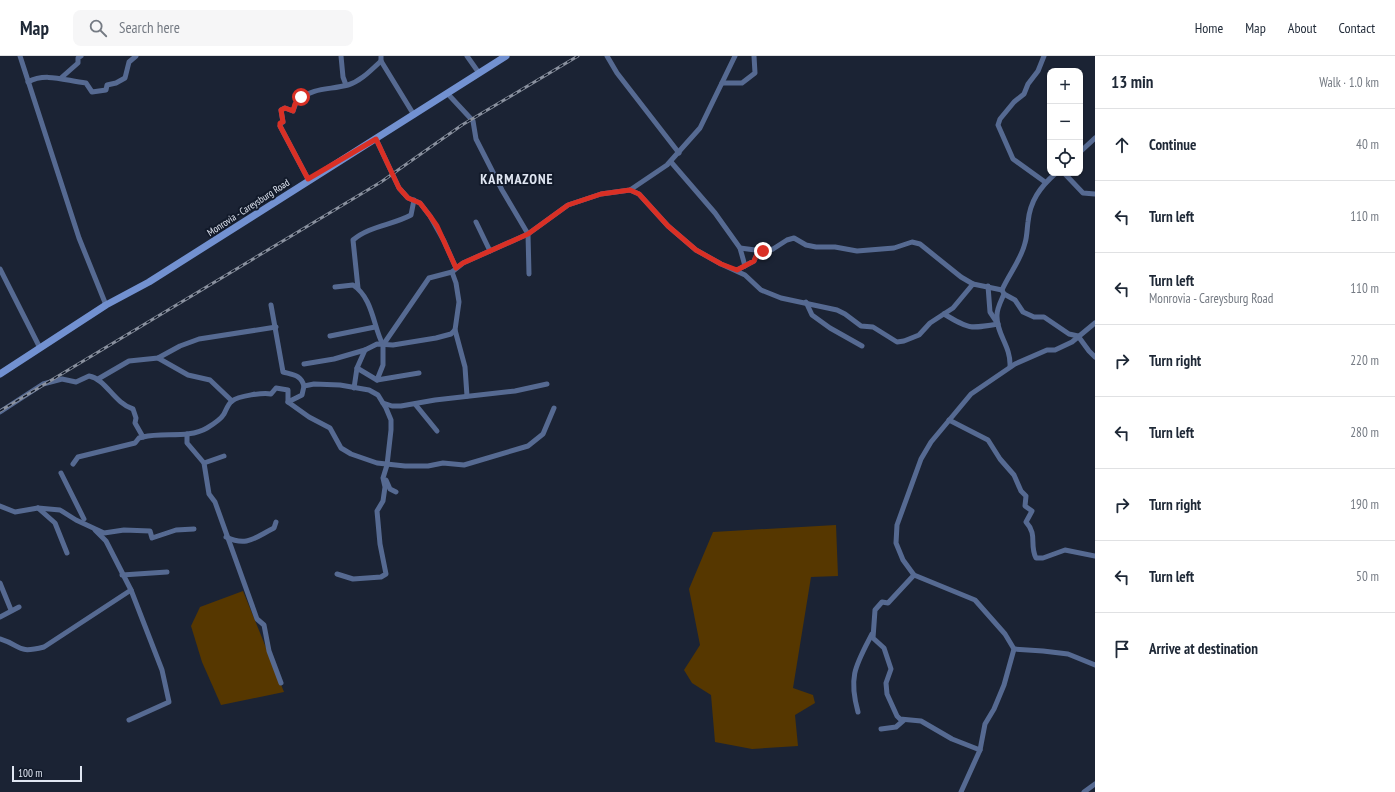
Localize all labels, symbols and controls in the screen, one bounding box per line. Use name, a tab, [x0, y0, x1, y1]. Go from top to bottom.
search box	[73, 10, 353, 46]
text: Map	[20, 16, 49, 40]
icon: search	[87, 17, 109, 39]
text: Search here	[119, 18, 180, 37]
text: Home	[1195, 19, 1223, 37]
text: Map	[1245, 19, 1266, 37]
text: About	[1288, 19, 1317, 37]
text: Contact	[1339, 19, 1375, 37]
map controls	[1047, 68, 1083, 176]
button: +	[1047, 68, 1083, 104]
text: 13 min	[1111, 71, 1153, 93]
text: Walk · 1.0 km	[1319, 74, 1379, 91]
route start	[292, 88, 310, 106]
button: −	[1047, 104, 1083, 140]
icon: ahead	[1111, 134, 1133, 156]
text: Continue	[1149, 135, 1196, 154]
text: 40 m	[1356, 136, 1379, 153]
button: locate	[1047, 140, 1083, 176]
district label: KARMAZONE	[480, 170, 554, 188]
street label: Monrovia - Careysburg Road	[205, 176, 292, 239]
icon: left	[1111, 206, 1133, 228]
text: Turn left	[1149, 207, 1194, 226]
text: 110 m	[1350, 208, 1379, 225]
route end	[754, 242, 772, 260]
text: Turn left	[1149, 271, 1194, 290]
icon: left	[1111, 278, 1133, 300]
text: 110 m	[1350, 280, 1379, 297]
text: Monrovia - Careysburg Road	[1149, 290, 1273, 307]
icon: right	[1111, 350, 1133, 372]
text: Turn right	[1149, 351, 1201, 370]
text: 220 m	[1350, 352, 1379, 369]
icon: left	[1111, 422, 1133, 444]
text: Turn left	[1149, 423, 1194, 442]
text: 280 m	[1350, 424, 1379, 441]
icon: right	[1111, 494, 1133, 516]
text: Turn right	[1149, 495, 1201, 514]
text: 190 m	[1350, 496, 1379, 513]
icon: left	[1111, 566, 1133, 588]
text: Turn left	[1149, 567, 1194, 586]
text: 50 m	[1356, 568, 1379, 585]
icon: arrive	[1111, 638, 1133, 660]
text: Arrive at destination	[1149, 639, 1258, 658]
scale bar	[12, 764, 82, 783]
text: 100 m	[18, 766, 42, 780]

